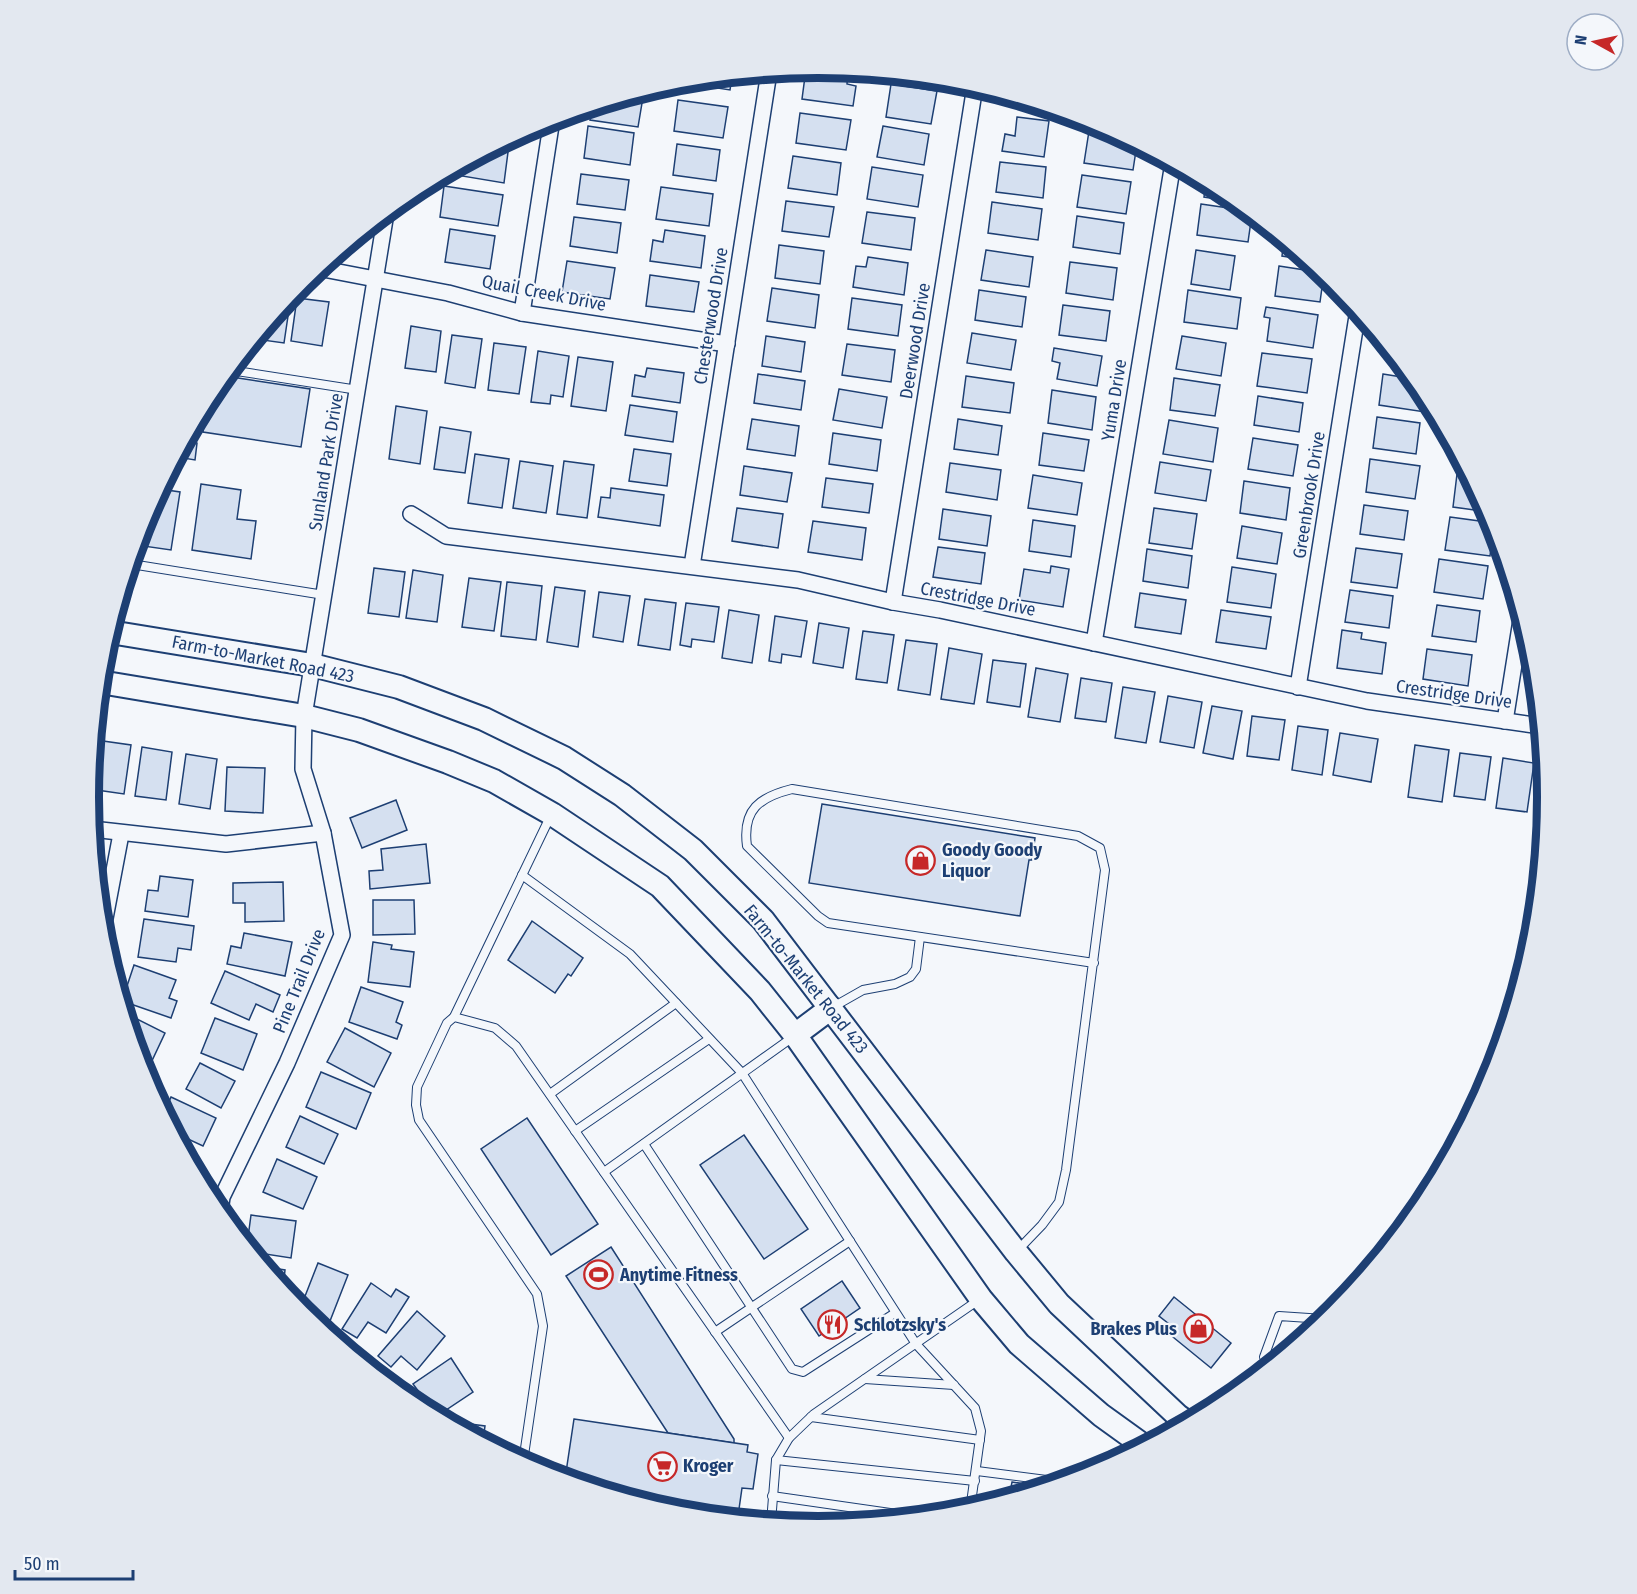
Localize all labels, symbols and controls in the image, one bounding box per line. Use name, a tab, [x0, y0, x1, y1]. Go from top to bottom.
north arrow	[1565, 12, 1625, 72]
text: N	[1571, 34, 1591, 46]
street label: Chesterwood Drive	[689, 246, 733, 386]
street label: Quail Creek Drive	[480, 270, 608, 316]
street label: Deerwood Drive	[895, 281, 935, 401]
street label: Yuma Drive	[1097, 357, 1131, 442]
street label: Sunland Park Drive	[304, 392, 348, 532]
street label: Greenbrook Drive	[1288, 430, 1330, 560]
street label: Crestridge Drive	[918, 577, 1038, 621]
street label: Farm-to-Market Road 423	[170, 631, 356, 687]
street label: Crestridge Drive	[1395, 675, 1514, 713]
place label: Goody Goody Liquor	[942, 839, 1043, 882]
shop icon: Goody Goody Liquor	[905, 844, 937, 876]
street label: Farm-to-Market Road 423	[739, 900, 873, 1058]
street label: Pine Trail Drive	[268, 926, 330, 1036]
sports icon: Anytime Fitness	[583, 1259, 615, 1291]
place label: Anytime Fitness	[619, 1264, 738, 1286]
restaurant icon: Schlotzsky's	[817, 1309, 849, 1341]
shop icon: Brakes Plus	[1182, 1313, 1214, 1345]
place label: Schlotzsky's	[854, 1314, 946, 1336]
place label: Brakes Plus	[1090, 1318, 1177, 1340]
supermarket icon: Kroger	[646, 1450, 678, 1482]
place label: Kroger	[683, 1455, 734, 1477]
scale bar	[15, 1543, 134, 1581]
text: 50 m	[24, 1553, 60, 1575]

